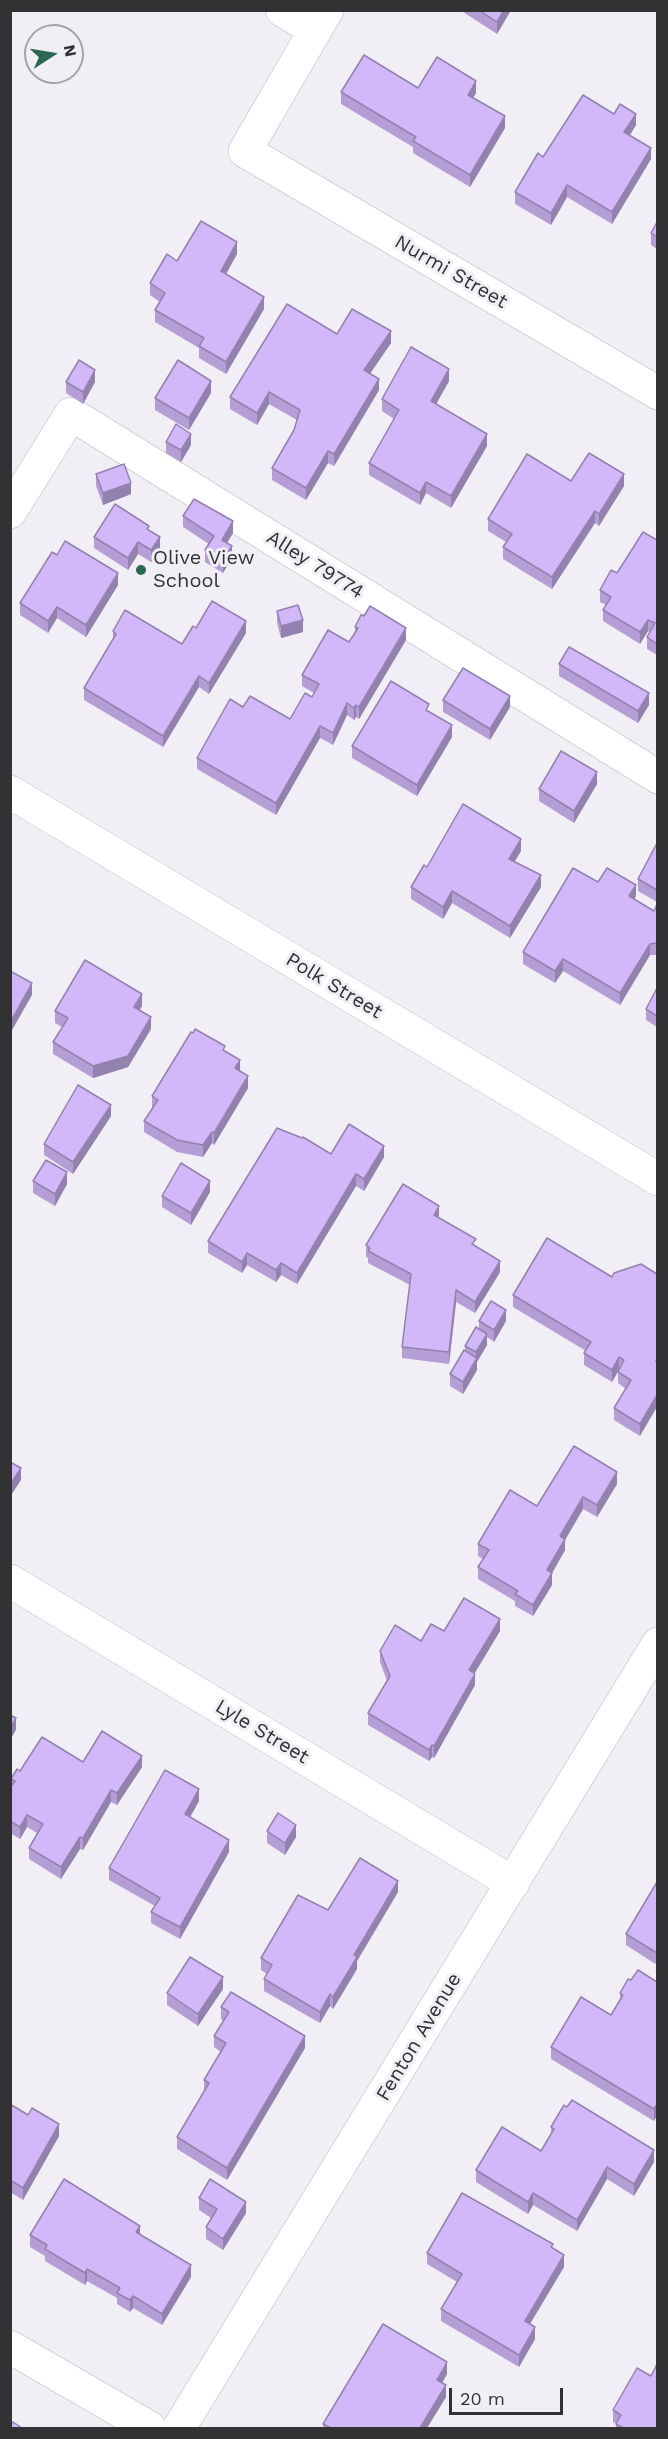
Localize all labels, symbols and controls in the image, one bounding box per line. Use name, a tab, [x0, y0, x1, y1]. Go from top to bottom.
north arrow	[24, 24, 84, 84]
text: N	[60, 43, 81, 58]
street label: Nurmi Street	[390, 230, 512, 314]
street label: Alley 79774	[262, 526, 368, 604]
place label: Olive View School	[153, 546, 254, 593]
marker: Olive View School	[134, 563, 148, 577]
street label: Polk Street	[281, 948, 387, 1024]
street label: Lyle Street	[211, 1695, 313, 1769]
street label: Fenton Avenue	[371, 1969, 467, 2105]
scale bar	[452, 2376, 566, 2414]
text: 20 m	[460, 2388, 505, 2409]

